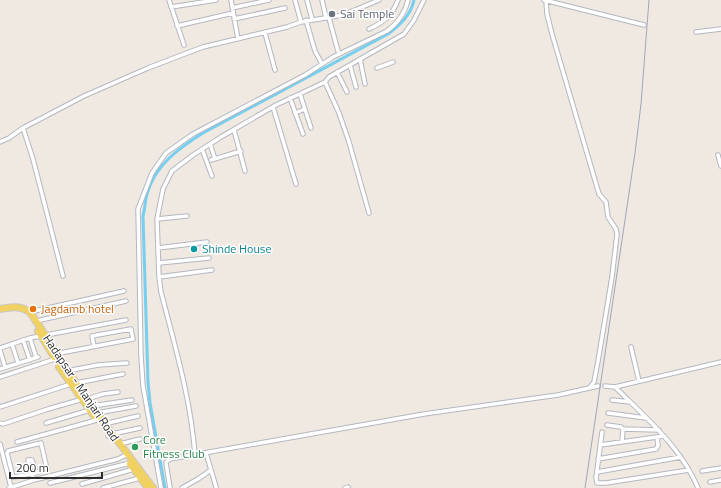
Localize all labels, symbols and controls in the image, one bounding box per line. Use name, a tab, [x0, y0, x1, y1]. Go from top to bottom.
place label: Sai Temple	[340, 4, 394, 23]
marker: Sai Temple	[327, 9, 337, 19]
place label: Shinde House	[202, 239, 271, 258]
marker: Shinde House	[189, 244, 199, 254]
place label: Jagdamb hotel	[41, 299, 114, 318]
marker: Jagdamb hotel	[28, 304, 38, 314]
street label: Hadapsar - Manjari Road	[38, 330, 124, 445]
place label: Core Fitness Club	[143, 430, 204, 463]
marker: Core Fitness Club	[130, 442, 140, 452]
scale bar	[10, 454, 102, 480]
text: 200 m	[16, 458, 49, 477]

